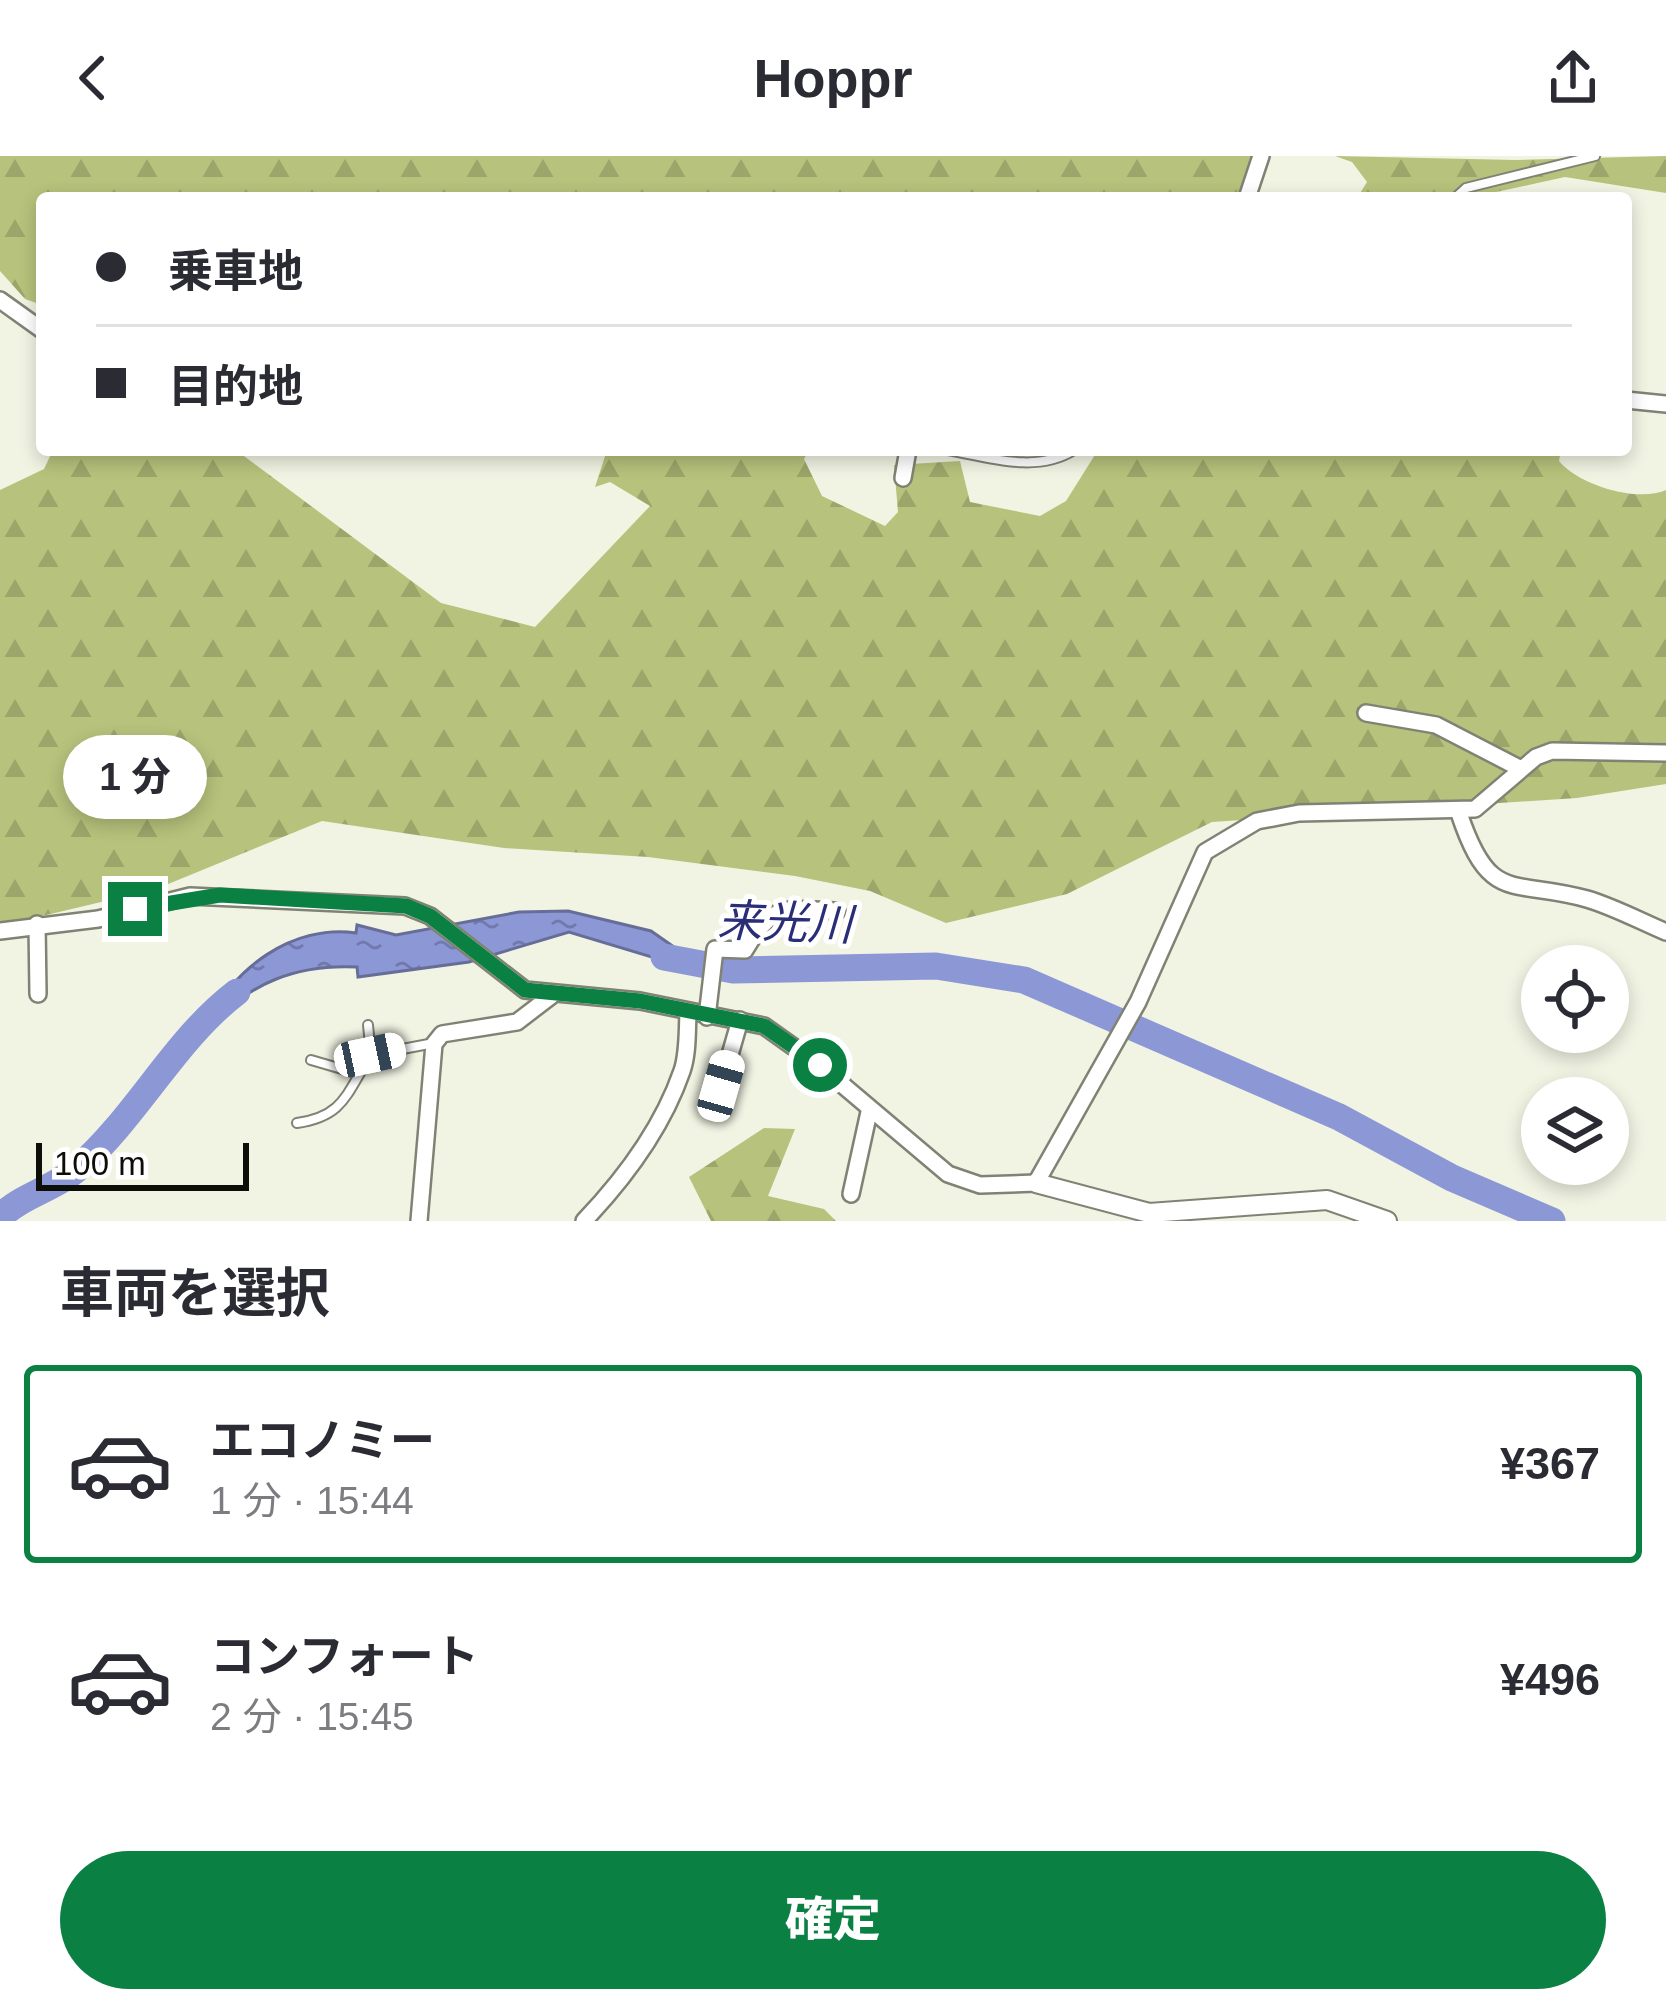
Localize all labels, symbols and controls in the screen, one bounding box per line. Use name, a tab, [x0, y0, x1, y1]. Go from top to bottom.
icon: back	[60, 45, 126, 111]
icon: share	[1540, 45, 1606, 111]
text: Hoppr	[754, 48, 912, 108]
text: 乗車地	[168, 246, 303, 297]
text: 目的地	[168, 361, 303, 412]
callout: 1 分	[63, 735, 207, 819]
text: 1 分	[99, 755, 171, 798]
route end	[108, 882, 162, 936]
water label: 来光川	[717, 895, 857, 950]
map controls	[1521, 945, 1629, 1185]
button: locate	[1521, 945, 1629, 1053]
car	[331, 1030, 409, 1080]
route start	[793, 1038, 847, 1092]
car	[694, 1046, 748, 1126]
button: layers	[1521, 1077, 1629, 1185]
scale bar	[36, 1137, 249, 1190]
text: 100 m	[54, 1145, 146, 1182]
text: 車両を選択	[60, 1263, 330, 1323]
icon: car	[66, 1410, 174, 1518]
text: エコノミー	[210, 1415, 435, 1466]
text: ¥367	[1500, 1438, 1600, 1489]
text: 1 分 · 15:44	[210, 1479, 414, 1522]
icon: car	[66, 1626, 174, 1734]
text: コンフォート	[210, 1631, 479, 1682]
text: ¥496	[1500, 1654, 1600, 1705]
text: 2 分 · 15:45	[210, 1695, 414, 1738]
button: 確定	[60, 1851, 1606, 1989]

